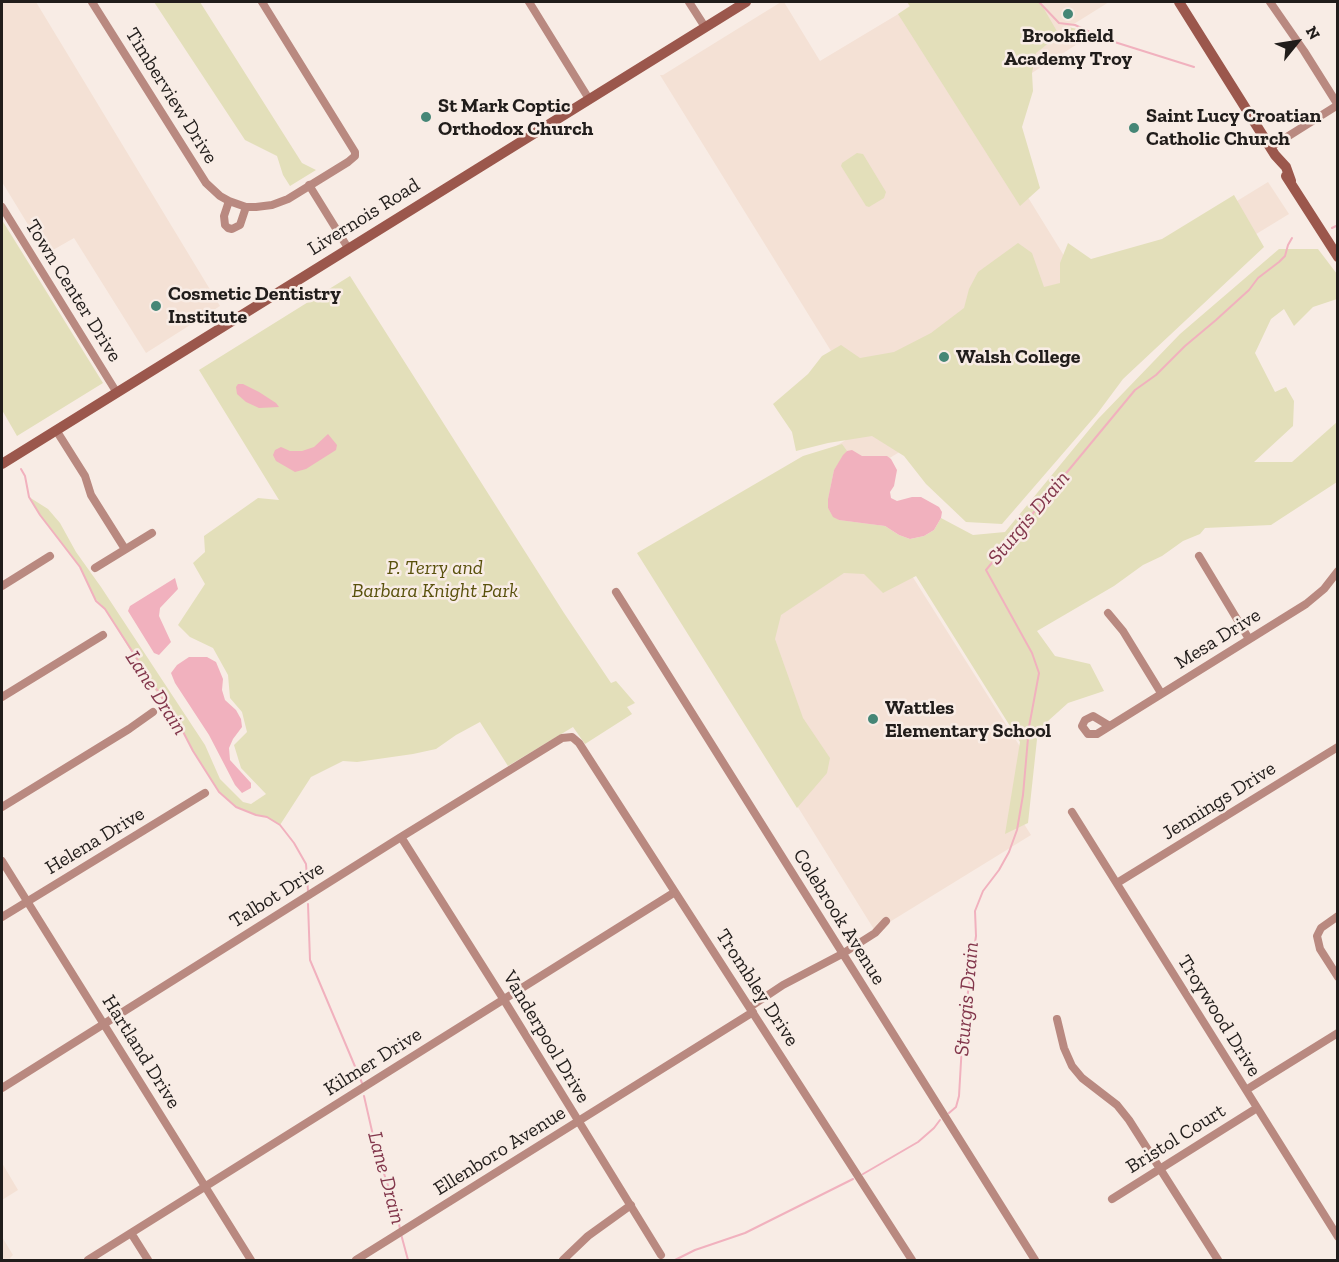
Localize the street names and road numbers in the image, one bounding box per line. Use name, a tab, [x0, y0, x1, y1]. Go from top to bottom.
street label: Timberview Drive	[120, 24, 222, 168]
street label: Livernois Road	[304, 173, 424, 261]
street label: Town Center Drive	[20, 215, 126, 367]
street label: Mesa Drive	[1171, 603, 1265, 675]
street label: Jennings Drive	[1158, 757, 1280, 845]
street label: Helena Drive	[41, 802, 149, 880]
street label: Colebrook Avenue	[788, 845, 890, 989]
street label: Talbot Drive	[225, 857, 329, 933]
street label: Trombley Drive	[710, 925, 804, 1051]
street label: Troywood Drive	[1172, 951, 1266, 1081]
street label: Vanderpool Drive	[497, 967, 595, 1107]
street label: Hartland Drive	[97, 991, 185, 1113]
street label: Kilmer Drive	[320, 1023, 426, 1101]
street label: Bristol Court	[1122, 1099, 1230, 1179]
street label: Ellenboro Avenue	[430, 1101, 570, 1201]

